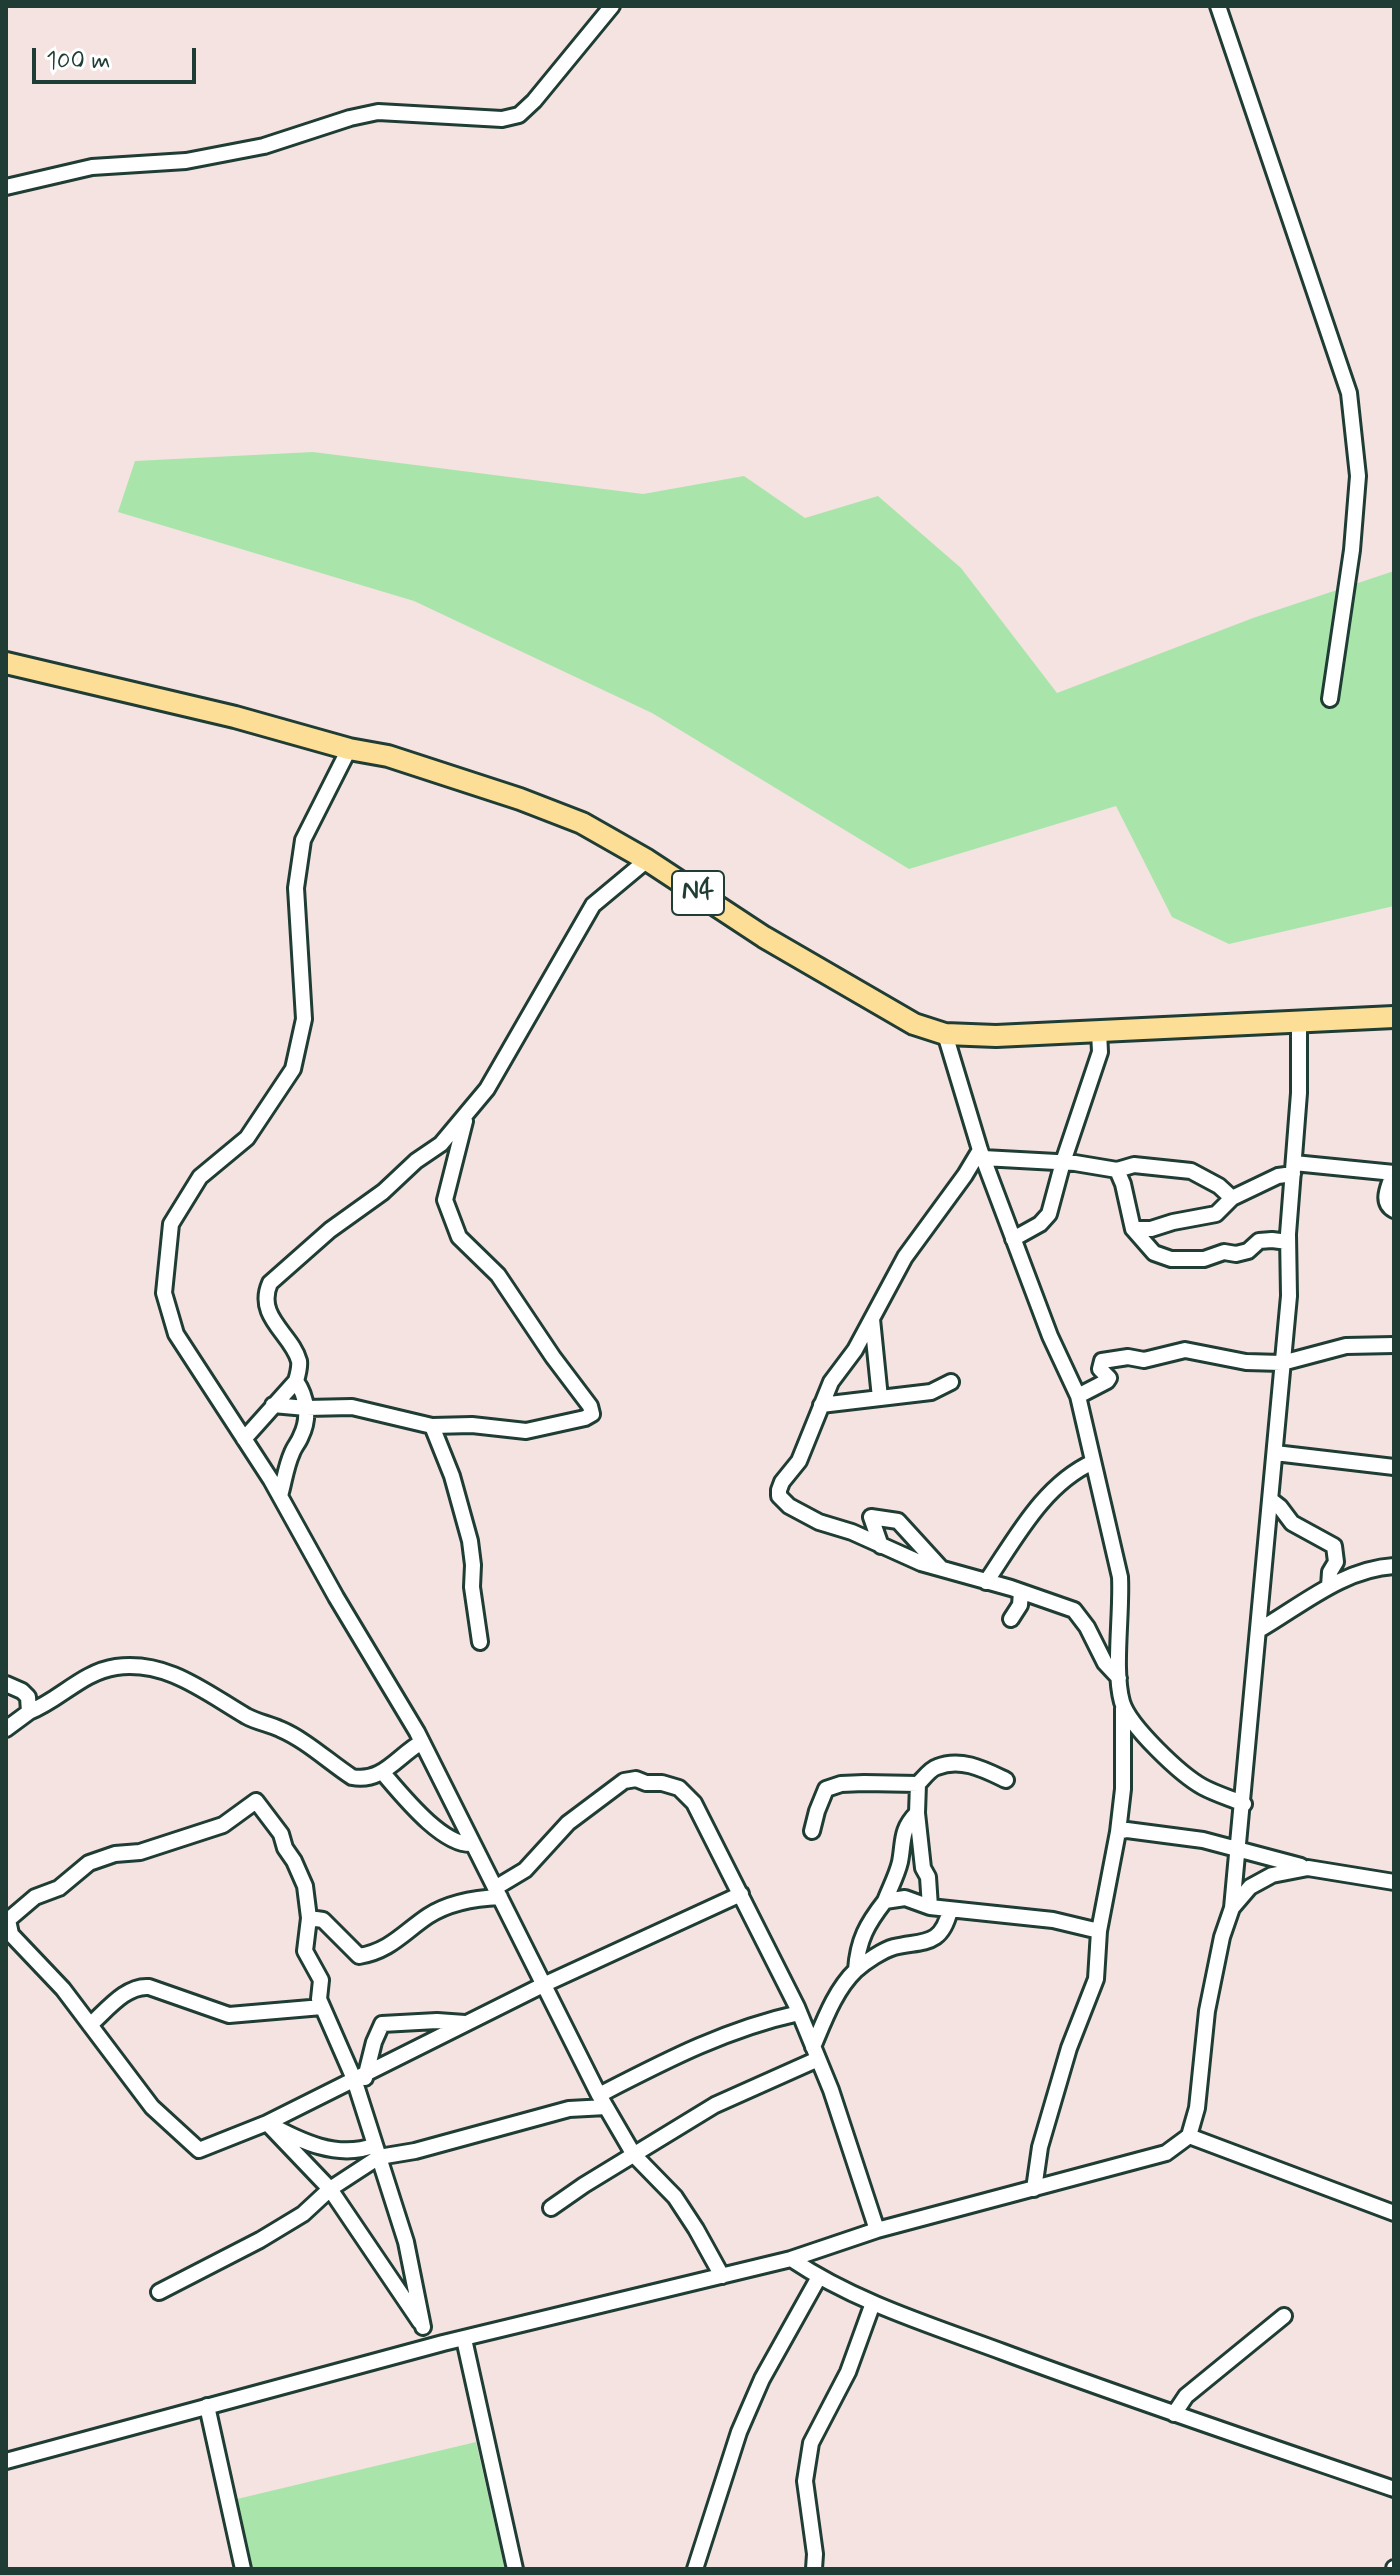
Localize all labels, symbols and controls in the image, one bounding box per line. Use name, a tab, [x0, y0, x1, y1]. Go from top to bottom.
scale bar	[36, 32, 200, 82]
text: 100 m	[46, 46, 110, 77]
road number: N4	[672, 871, 724, 915]

